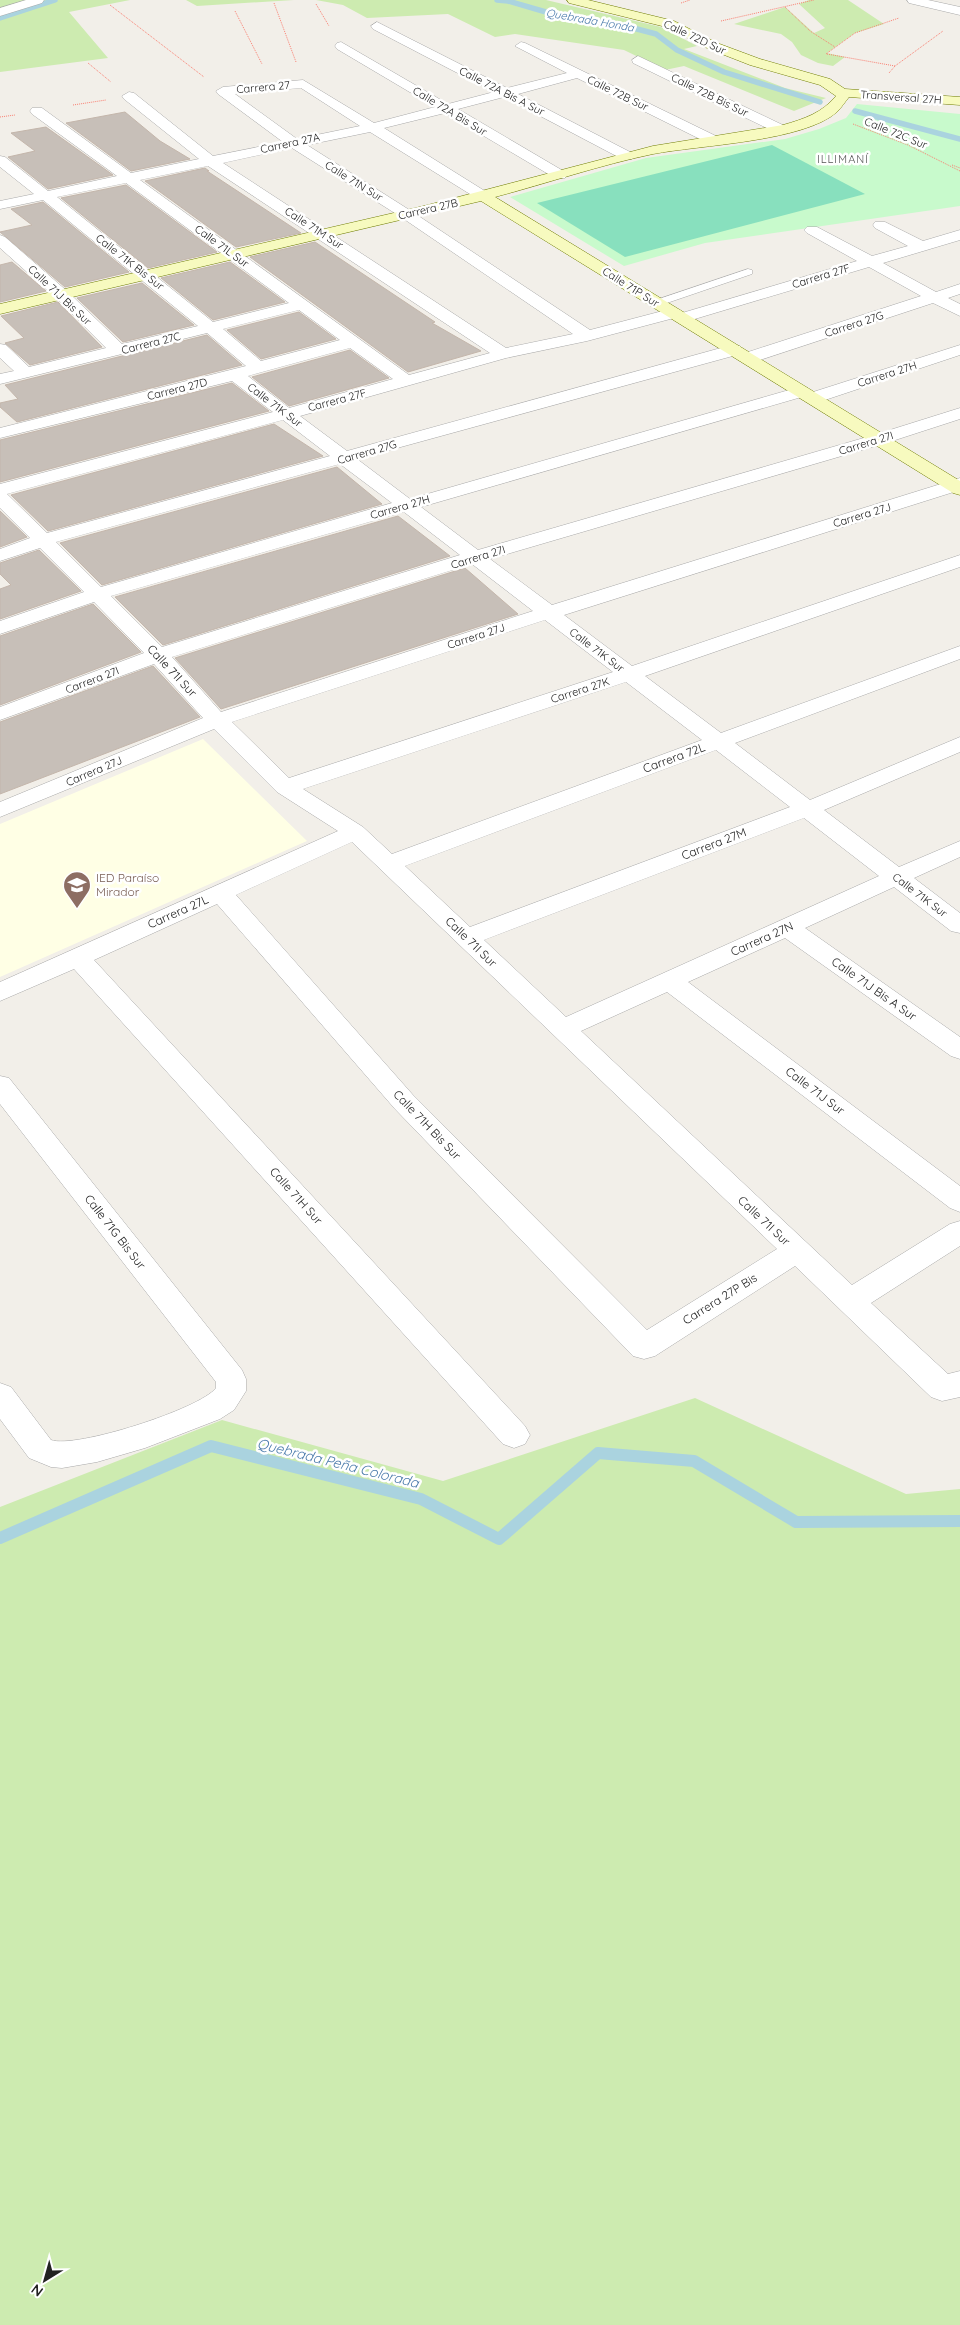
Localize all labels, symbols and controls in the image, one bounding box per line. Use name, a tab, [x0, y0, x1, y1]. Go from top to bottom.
water label: Quebrada Honda	[545, 5, 636, 35]
street label: Calle 72D Sur	[662, 16, 729, 58]
street label: Calle 72A Bis A Sur	[457, 63, 548, 119]
street label: Calle 72B Bis Sur	[669, 70, 752, 120]
street label: Calle 72B Sur	[585, 72, 652, 114]
street label: Carrera 27	[236, 78, 291, 96]
street label: Calle 72A Bis Sur	[410, 83, 490, 139]
street label: Transversal 27H	[860, 87, 942, 107]
street label: Calle 72C Sur	[862, 114, 930, 152]
street label: Carrera 27A	[259, 130, 321, 156]
district label: ILLIMANÍ	[817, 152, 869, 166]
street label: Calle 71N Sur	[322, 158, 386, 205]
street label: Carrera 27B	[397, 195, 459, 223]
street label: Calle 71M Sur	[282, 204, 347, 253]
street label: Calle 71L Sur	[192, 222, 253, 271]
street label: Calle 71K Bis Sur	[93, 231, 168, 294]
street label: Carrera 27F	[790, 261, 852, 291]
street label: Calle 71J Bis Sur	[25, 262, 95, 329]
street label: Calle 71P Sur	[600, 264, 663, 310]
street label: Carrera 27G	[823, 308, 885, 340]
street label: Carrera 27C	[120, 329, 182, 357]
street label: Carrera 27H	[856, 358, 918, 390]
street label: Carrera 27D	[145, 375, 209, 403]
street label: Calle 71K Sur	[245, 380, 306, 431]
street label: Carrera 27F	[306, 385, 368, 415]
street label: Carrera 27I	[837, 428, 895, 458]
street label: Carrera 27G	[336, 437, 398, 467]
street label: Carrera 27H	[369, 492, 431, 522]
street label: Carrera 27J	[831, 500, 893, 530]
street label: Carrera 27I	[449, 542, 507, 572]
street label: Carrera 27J	[445, 620, 507, 652]
street label: Calle 71K Sur	[567, 625, 628, 676]
street label: Calle 71I Sur	[144, 641, 201, 700]
street label: Carrera 27I	[63, 663, 121, 697]
street label: Carrera 27K	[549, 674, 611, 706]
street label: Carrera 72L	[641, 739, 708, 776]
street label: Carrera 27J	[64, 753, 124, 789]
street label: Carrera 27M	[679, 824, 748, 863]
school or university icon: IED Paraíso Mirador	[62, 870, 92, 909]
place label: IED Paraíso Mirador	[96, 870, 159, 899]
street label: Calle 71K Sur	[890, 870, 951, 921]
street label: Carrera 27L	[145, 891, 211, 932]
street label: Calle 71I Sur	[442, 913, 501, 970]
street label: Carrera 27N	[728, 918, 796, 959]
street label: Calle 71J Bis A Sur	[829, 954, 920, 1024]
street label: Calle 71J Sur	[783, 1064, 848, 1118]
street label: Calle 71H Bis Sur	[390, 1087, 465, 1163]
street label: Calle 71H Sur	[267, 1164, 326, 1228]
street label: Calle 71G Bis Sur	[82, 1191, 149, 1272]
street label: Calle 71I Sur	[735, 1193, 794, 1249]
street label: Carrera 27P Bis	[680, 1270, 760, 1327]
water label: Quebrada Peña Colorada	[255, 1434, 422, 1492]
north arrow	[20, 2255, 70, 2305]
text: N	[28, 2280, 47, 2301]

